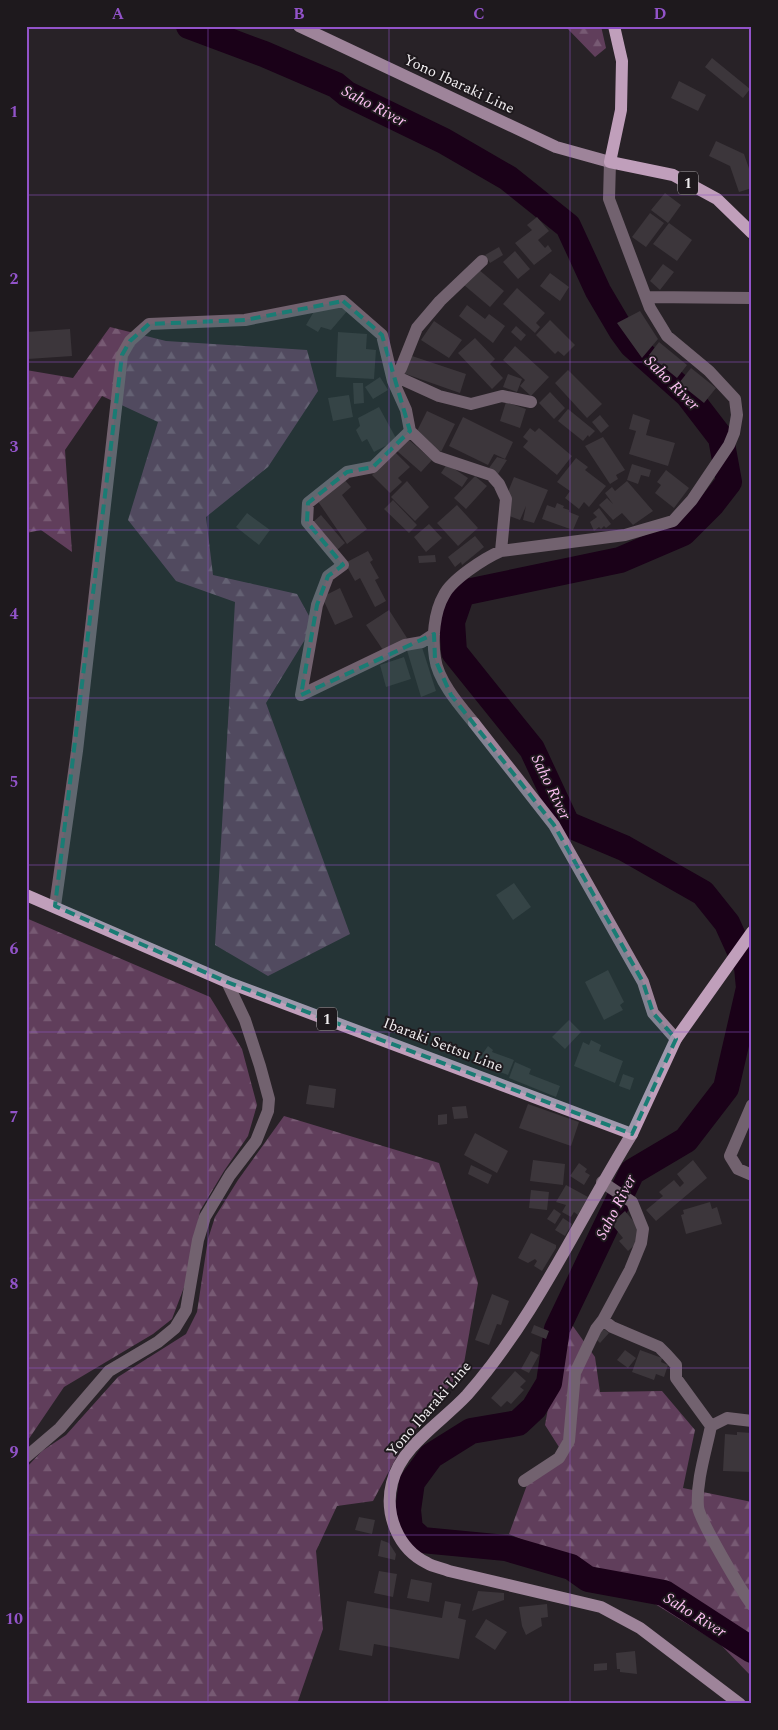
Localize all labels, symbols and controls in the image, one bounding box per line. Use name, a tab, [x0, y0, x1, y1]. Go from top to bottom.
text: A	[112, 2, 125, 26]
text: B	[293, 2, 305, 26]
text: C	[473, 2, 485, 26]
text: D	[654, 2, 667, 26]
street label: Yono Ibaraki Line	[400, 48, 518, 120]
water label: Saho River	[338, 79, 411, 133]
text: 1	[10, 100, 18, 124]
road number: 1	[678, 172, 698, 194]
text: 2	[10, 267, 19, 291]
water label: Saho River	[639, 350, 706, 417]
text: 3	[10, 435, 19, 459]
text: 4	[10, 602, 19, 626]
water label: Saho River	[525, 750, 577, 824]
text: 5	[10, 770, 18, 794]
text: 6	[10, 937, 19, 961]
road number: 1	[317, 1008, 337, 1030]
street label: Ibaraki Settsu Line	[380, 1012, 506, 1078]
text: 7	[10, 1105, 19, 1129]
water label: Saho River	[589, 1170, 643, 1244]
text: 8	[10, 1272, 19, 1296]
street label: Yono Ibaraki Line	[381, 1356, 477, 1462]
text: 9	[10, 1440, 19, 1464]
water label: Saho River	[659, 1586, 731, 1644]
text: 10	[5, 1607, 23, 1631]

